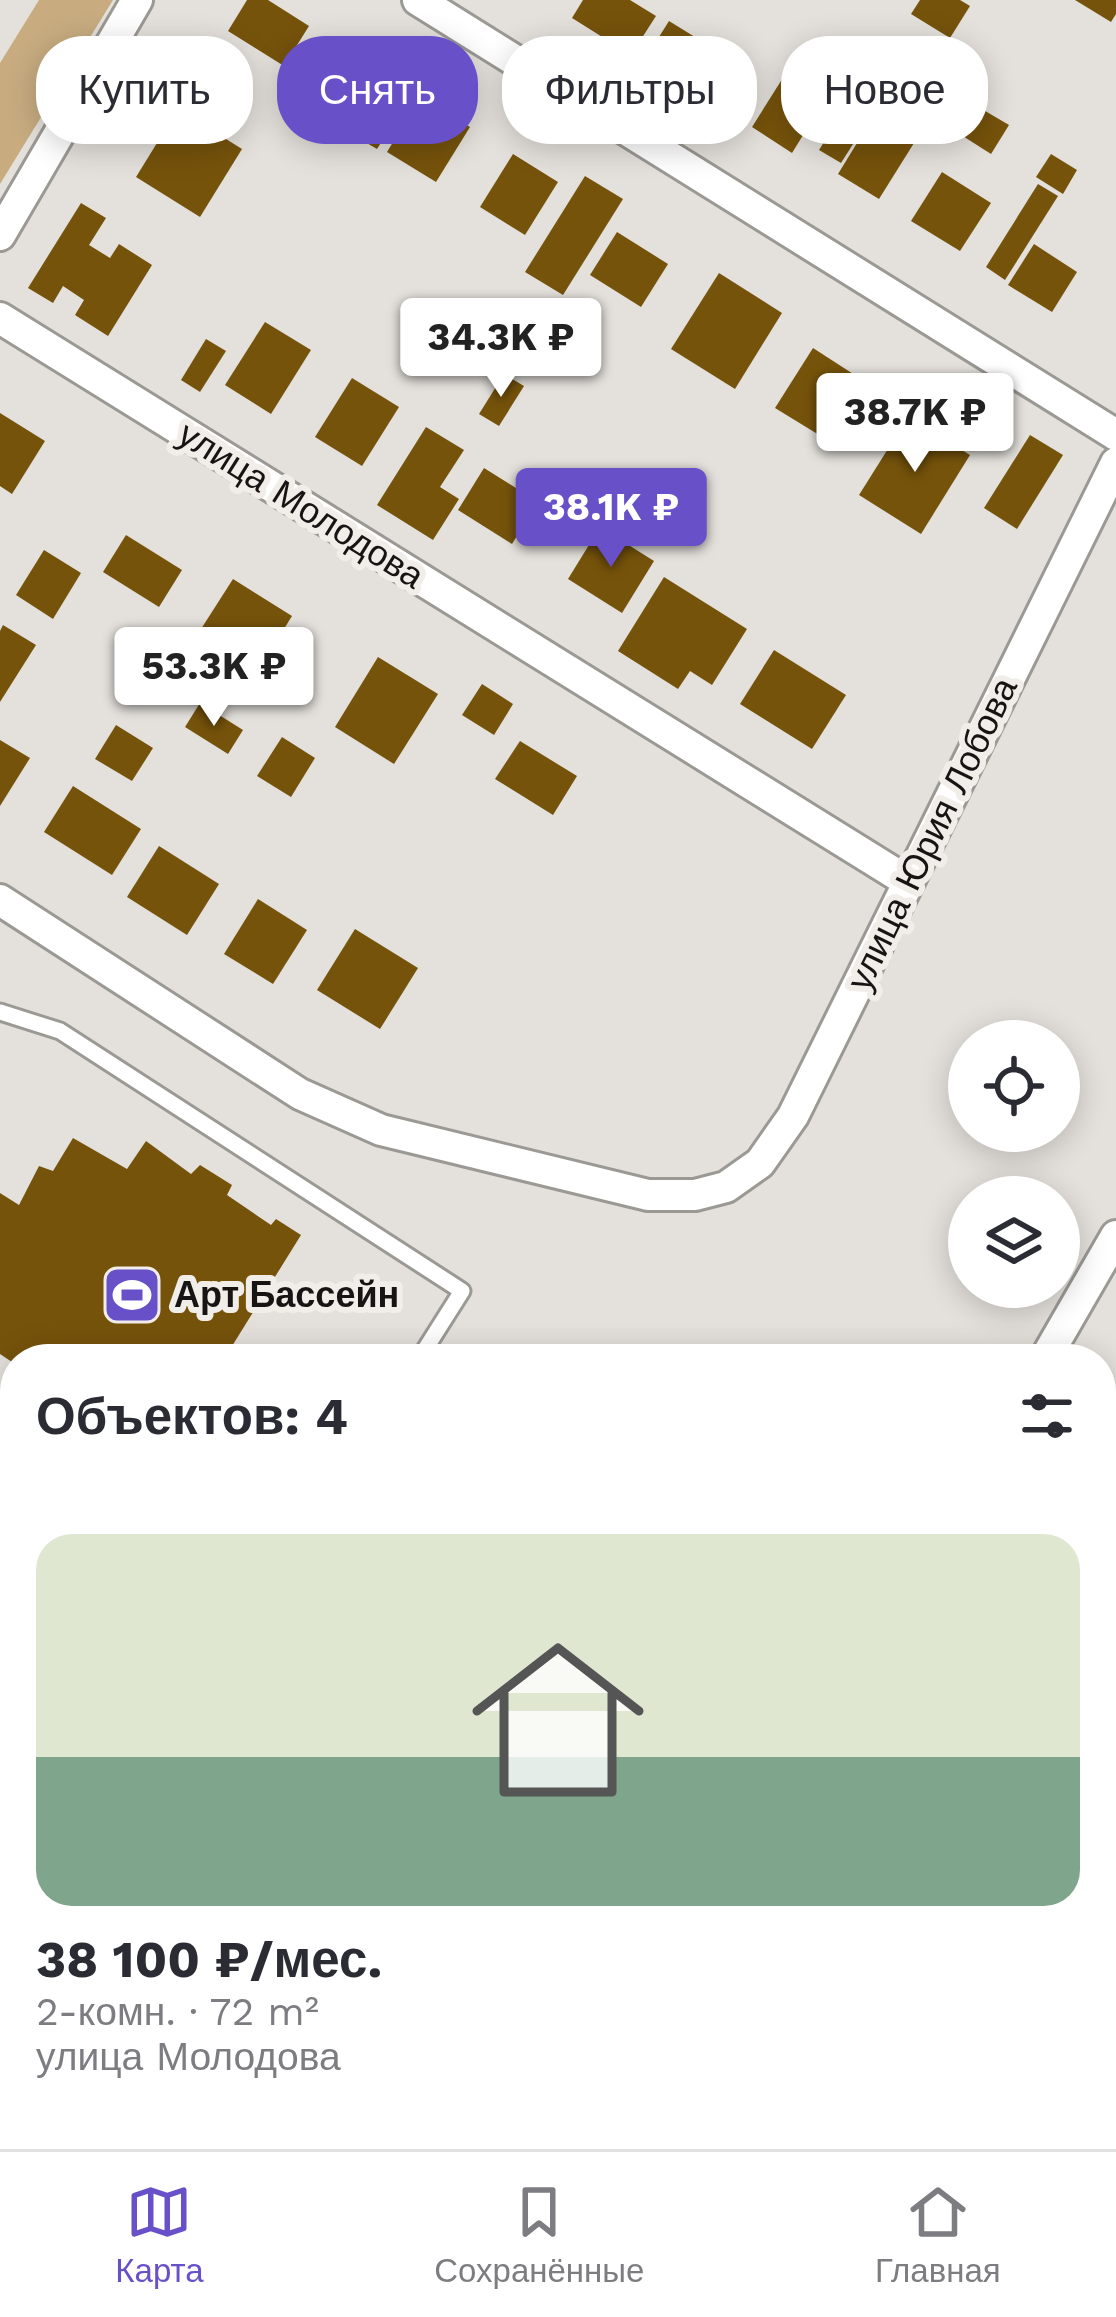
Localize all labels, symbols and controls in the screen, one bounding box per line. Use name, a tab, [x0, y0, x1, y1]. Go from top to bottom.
chip: Купить	[36, 36, 253, 144]
chip: Снять	[277, 36, 478, 144]
chip: Фильтры	[502, 36, 757, 144]
chip: Новое	[781, 36, 988, 144]
pin: 34.3K ₽	[390, 298, 612, 400]
text: 34.3K ₽	[427, 314, 575, 359]
pin: 38.7K ₽	[804, 373, 1026, 475]
text: 38.7K ₽	[843, 389, 987, 434]
street label: улица Молодова	[171, 413, 432, 598]
pin: 38.1K ₽	[500, 468, 722, 570]
text: 38.1K ₽	[543, 484, 679, 529]
pin: 53.3K ₽	[103, 627, 325, 729]
text: 53.3K ₽	[141, 643, 287, 688]
street label: улица Юрия Лобова	[838, 670, 1026, 997]
map controls	[948, 1020, 1080, 1308]
button: locate	[948, 1020, 1080, 1152]
button: layers	[948, 1176, 1080, 1308]
sports icon: Арт Бассейн	[101, 1264, 163, 1326]
place label: Арт Бассейн	[174, 1274, 399, 1316]
icon: filters	[1014, 1383, 1080, 1449]
text: Объектов: 4	[36, 1387, 348, 1446]
icon: home	[450, 1612, 666, 1828]
text: 38 100 ₽/мес.	[36, 1930, 382, 1989]
text: 2-комн. · 72 m²	[36, 1989, 319, 2034]
text: улица Молодова	[36, 2034, 341, 2079]
tab: Карта	[115, 2179, 204, 2290]
tab: Сохранённые	[434, 2179, 644, 2290]
tab: Главная	[875, 2179, 1001, 2290]

